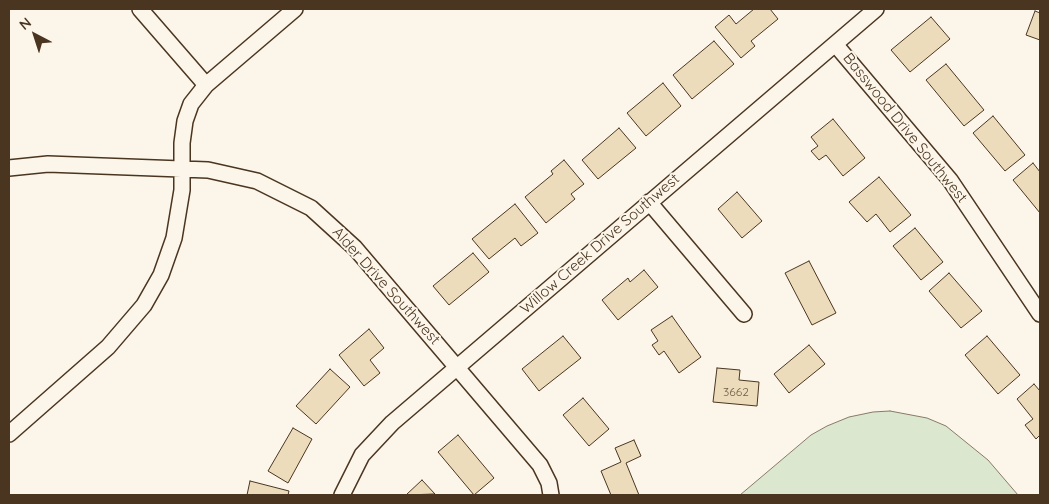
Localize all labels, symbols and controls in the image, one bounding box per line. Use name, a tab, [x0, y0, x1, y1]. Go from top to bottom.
north arrow	[10, 10, 60, 60]
text: N	[16, 13, 35, 34]
street label: Basswood Drive Southwest	[839, 50, 971, 206]
street label: Willow Creek Drive Southwest	[517, 170, 683, 318]
street label: Alder Drive Southwest	[328, 223, 444, 349]
house number: 3662	[723, 385, 749, 399]

